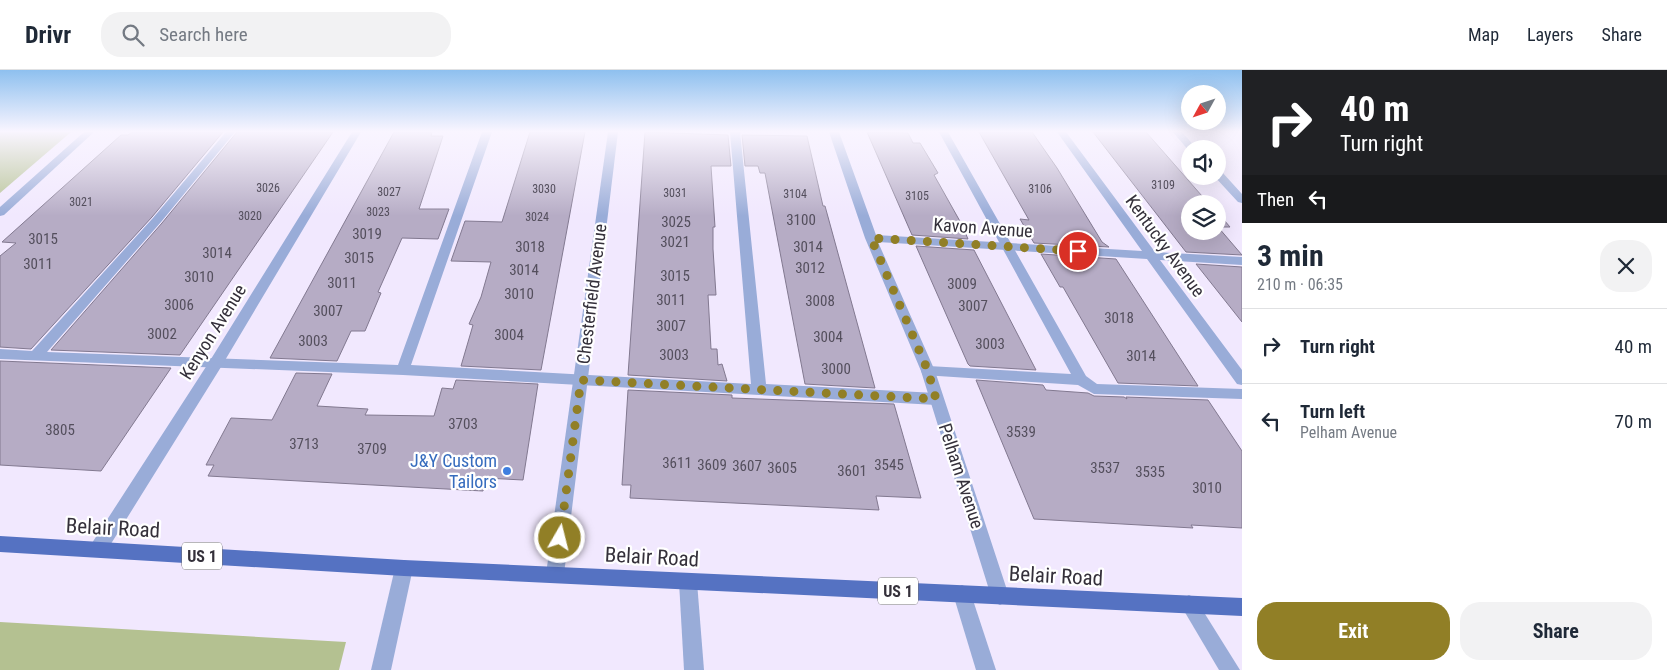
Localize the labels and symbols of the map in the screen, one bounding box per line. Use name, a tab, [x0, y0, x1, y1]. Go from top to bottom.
north arrow	[1181, 85, 1226, 130]
house number: 3109	[1151, 178, 1175, 192]
house number: 3026	[256, 181, 280, 195]
house number: 3030	[532, 182, 556, 196]
house number: 3106	[1028, 182, 1052, 196]
house number: 3027	[377, 185, 401, 199]
house number: 3031	[663, 186, 687, 200]
house number: 3104	[783, 187, 807, 201]
house number: 3105	[905, 189, 929, 203]
street label: Kentucky Avenue	[1121, 191, 1209, 301]
house number: 3021	[69, 195, 93, 209]
house number: 3023	[366, 205, 390, 219]
house number: 3020	[238, 209, 262, 223]
house number: 3024	[525, 210, 549, 224]
house number: 3100	[786, 211, 816, 229]
house number: 3025	[661, 213, 691, 231]
street label: Kavon Avenue	[933, 214, 1033, 241]
street label: Chesterfield Avenue	[572, 223, 611, 365]
house number: 3019	[352, 225, 382, 243]
house number: 3015	[28, 230, 58, 248]
pin	[1057, 230, 1099, 272]
house number: 3021	[660, 233, 690, 251]
house number: 3018	[515, 238, 545, 256]
house number: 3014	[793, 238, 823, 256]
house number: 3014	[202, 244, 232, 262]
house number: 3015	[344, 249, 374, 267]
house number: 3011	[23, 255, 53, 273]
house number: 3012	[795, 259, 825, 277]
house number: 3014	[509, 261, 539, 279]
house number: 3015	[660, 267, 690, 285]
house number: 3010	[184, 268, 214, 286]
house number: 3011	[327, 274, 357, 292]
house number: 3009	[947, 275, 977, 293]
street label: Kenyon Avenue	[175, 280, 250, 383]
house number: 3010	[504, 285, 534, 303]
house number: 3011	[656, 291, 686, 309]
house number: 3008	[805, 292, 835, 310]
house number: 3006	[164, 296, 194, 314]
house number: 3007	[958, 297, 988, 315]
house number: 3007	[313, 302, 343, 320]
house number: 3018	[1104, 309, 1134, 327]
house number: 3007	[656, 317, 686, 335]
house number: 3002	[147, 325, 177, 343]
house number: 3004	[494, 326, 524, 344]
house number: 3004	[813, 328, 843, 346]
house number: 3003	[298, 332, 328, 350]
house number: 3003	[975, 335, 1005, 353]
house number: 3003	[659, 346, 689, 364]
house number: 3014	[1126, 347, 1156, 365]
house number: 3000	[821, 360, 851, 378]
house number: 3703	[448, 415, 478, 433]
house number: 3805	[45, 421, 75, 439]
street label: Pelham Avenue	[935, 421, 988, 531]
house number: 3539	[1006, 423, 1036, 441]
house number: 3713	[289, 435, 319, 453]
house number: 3709	[357, 440, 387, 458]
place label: J&Y Custom Tailors	[410, 450, 497, 492]
house number: 3611	[662, 454, 692, 472]
house number: 3609	[697, 456, 727, 474]
house number: 3545	[874, 456, 904, 474]
house number: 3607	[732, 457, 762, 475]
house number: 3605	[767, 459, 797, 477]
house number: 3537	[1090, 459, 1120, 477]
house number: 3601	[837, 462, 867, 480]
house number: 3535	[1135, 463, 1165, 481]
marker: J&Y Custom Tailors	[501, 465, 513, 477]
house number: 3010	[1192, 479, 1222, 497]
position arrow	[533, 511, 585, 563]
street label: Belair Road	[65, 514, 161, 542]
road number: US 1	[182, 542, 222, 570]
street label: Belair Road	[604, 543, 700, 571]
street label: Belair Road	[1008, 562, 1104, 590]
road number: US 1	[878, 578, 918, 604]

